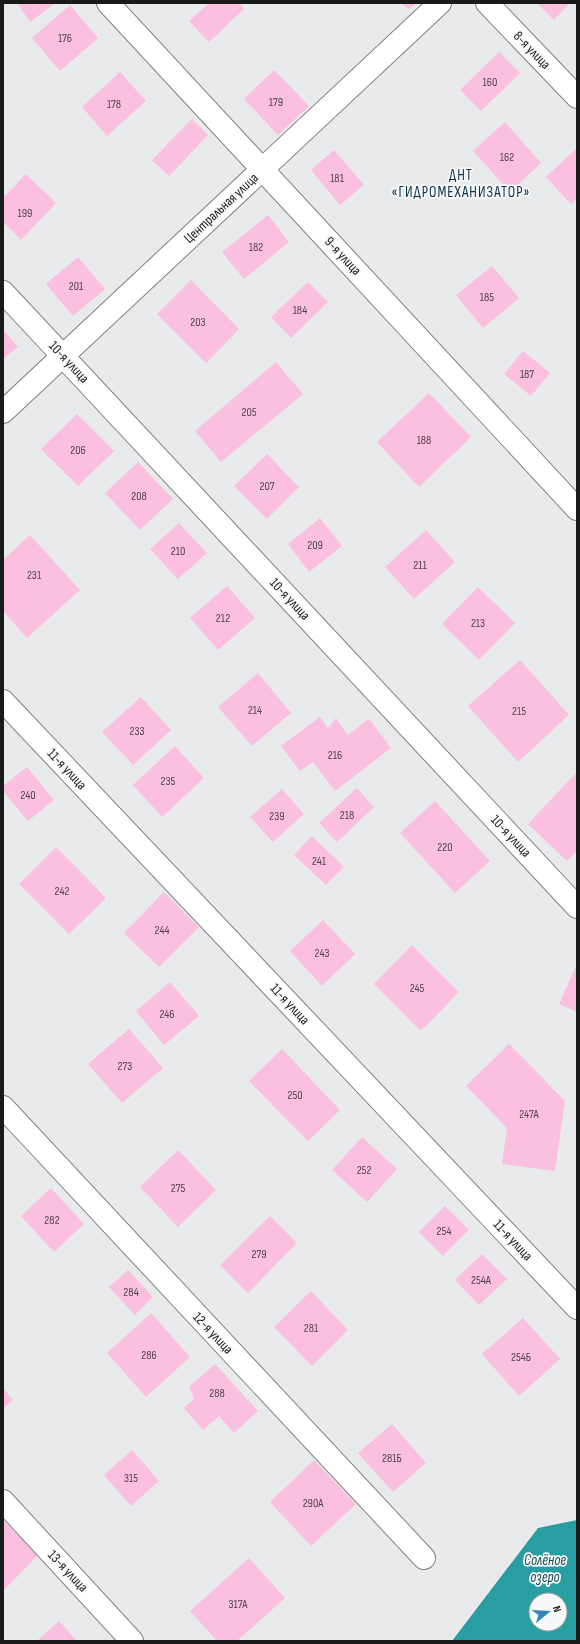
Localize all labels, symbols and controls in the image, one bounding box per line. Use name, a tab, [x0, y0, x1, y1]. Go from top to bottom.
street label: 8-я улица	[510, 27, 554, 73]
house number: 176	[58, 31, 72, 46]
house number: 160	[483, 75, 497, 90]
house number: 179	[269, 95, 283, 110]
house number: 178	[107, 97, 121, 112]
house number: 162	[500, 150, 514, 165]
district label: ДНТ «ГИДРОМЕХАНИЗАТОР»	[392, 166, 530, 202]
street label: Центральная улица	[180, 169, 262, 247]
house number: 181	[330, 171, 345, 186]
house number: 199	[18, 206, 32, 221]
street label: 9-я улица	[321, 233, 365, 279]
house number: 182	[249, 240, 263, 255]
house number: 201	[69, 279, 84, 294]
house number: 185	[480, 290, 494, 305]
house number: 184	[293, 303, 307, 318]
house number: 203	[190, 315, 206, 330]
street label: 10-я улица	[45, 337, 93, 387]
house number: 187	[520, 367, 534, 382]
house number: 205	[241, 405, 257, 420]
house number: 188	[417, 433, 431, 448]
house number: 206	[70, 443, 86, 458]
house number: 207	[259, 479, 275, 494]
house number: 208	[131, 489, 147, 504]
house number: 209	[307, 538, 323, 553]
house number: 210	[171, 544, 185, 559]
house number: 211	[413, 558, 427, 573]
house number: 231	[27, 568, 42, 583]
street label: 10-я улица	[266, 574, 314, 624]
house number: 212	[216, 611, 230, 626]
house number: 213	[471, 616, 485, 631]
house number: 214	[248, 703, 262, 718]
house number: 215	[512, 704, 526, 719]
house number: 233	[129, 724, 145, 739]
street label: 11-я улица	[44, 745, 90, 793]
house number: 216	[328, 748, 342, 763]
house number: 235	[161, 774, 176, 789]
house number: 240	[20, 788, 36, 803]
house number: 218	[340, 808, 354, 823]
house number: 239	[269, 809, 285, 824]
street label: 10-я улица	[487, 811, 535, 861]
house number: 220	[437, 840, 453, 855]
house number: 241	[312, 854, 327, 869]
house number: 242	[55, 884, 69, 899]
house number: 244	[155, 923, 169, 938]
house number: 243	[315, 946, 329, 961]
street label: 11-я улица	[267, 980, 313, 1028]
house number: 245	[410, 981, 425, 996]
house number: 246	[159, 1007, 175, 1022]
house number: 273	[118, 1059, 132, 1074]
house number: 250	[287, 1088, 303, 1103]
house number: 247А	[519, 1107, 540, 1122]
house number: 252	[357, 1163, 371, 1178]
house number: 275	[171, 1181, 185, 1196]
house number: 282	[44, 1213, 60, 1228]
street label: 11-я улица	[490, 1216, 536, 1264]
house number: 254	[437, 1224, 451, 1239]
house number: 279	[251, 1247, 267, 1262]
house number: 254А	[471, 1273, 492, 1288]
house number: 284	[123, 1285, 139, 1300]
street label: 12-я улица	[189, 1309, 237, 1357]
house number: 281	[304, 1321, 319, 1336]
house number: 286	[141, 1348, 157, 1363]
house number: 254Б	[511, 1350, 531, 1365]
house number: 288	[209, 1386, 225, 1401]
house number: 281Б	[382, 1451, 402, 1466]
house number: 315	[124, 1471, 138, 1486]
house number: 290А	[303, 1496, 324, 1511]
street label: 13-я улица	[44, 1547, 92, 1595]
water label: Солёное озеро	[524, 1551, 566, 1587]
north arrow	[528, 1592, 568, 1632]
house number: 317А	[229, 1597, 248, 1612]
text: N	[550, 1604, 564, 1614]

